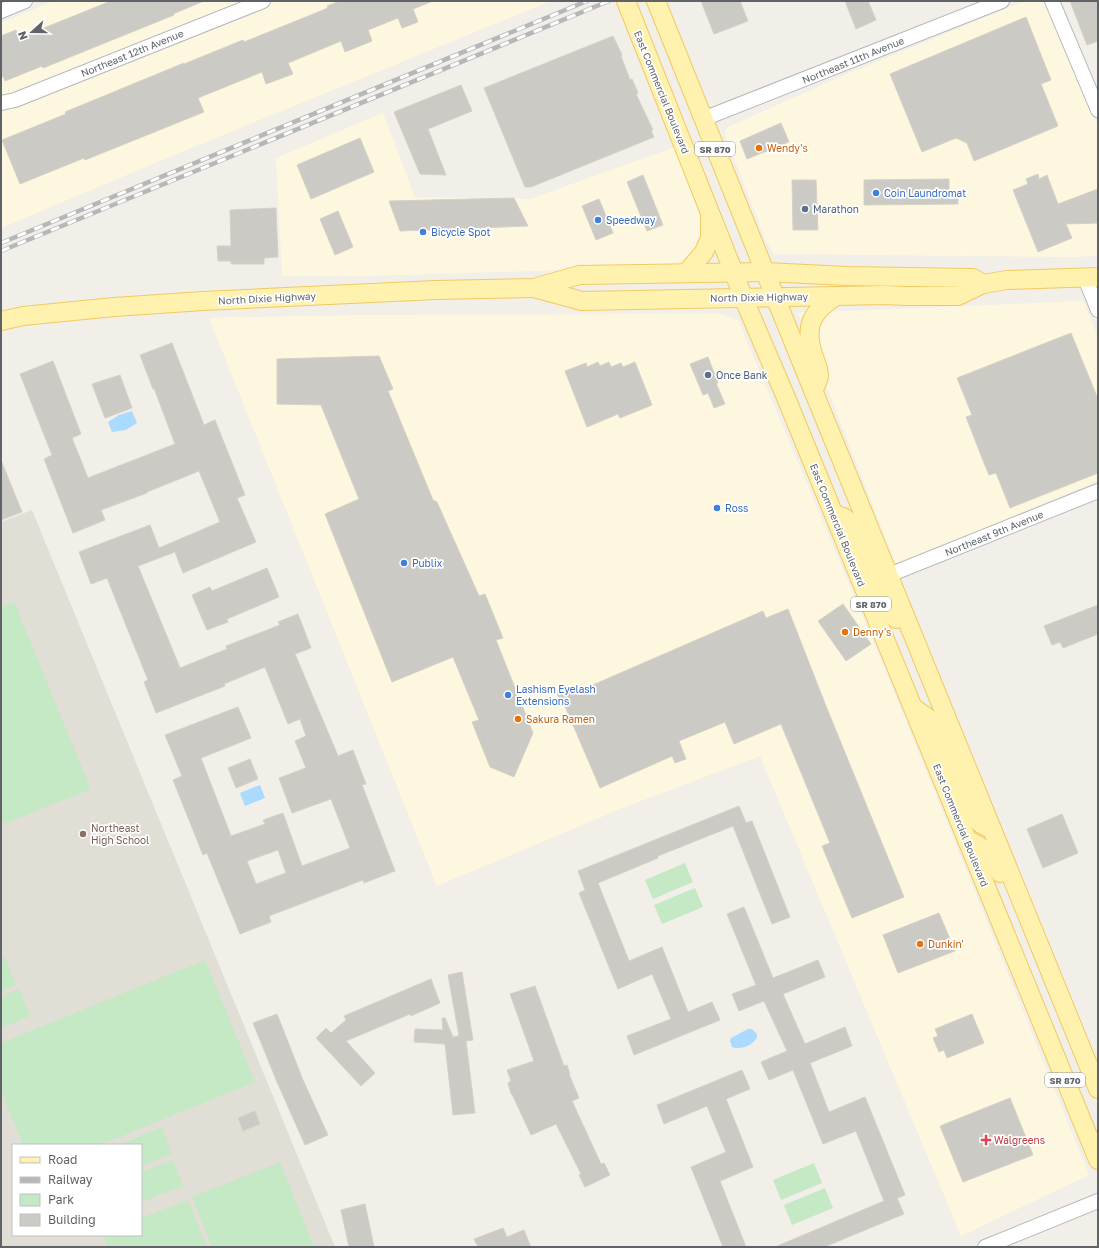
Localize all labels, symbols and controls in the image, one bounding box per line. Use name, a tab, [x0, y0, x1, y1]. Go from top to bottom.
north arrow	[12, 12, 52, 52]
street label: Northeast 12th Avenue	[79, 27, 185, 79]
street label: East Commercial Boulevard	[632, 29, 692, 155]
text: N	[15, 30, 30, 42]
street label: Northeast 11th Avenue	[800, 34, 906, 86]
road number: SR 870	[695, 142, 735, 156]
place label: Wendy's	[767, 142, 808, 154]
marker: Wendy's	[754, 143, 764, 153]
place label: Coin Laundromat	[884, 187, 966, 199]
marker: Coin Laundromat	[871, 188, 881, 198]
place label: Marathon	[813, 203, 859, 215]
marker: Marathon	[800, 204, 810, 214]
place label: Speedway	[606, 214, 656, 226]
marker: Speedway	[593, 215, 603, 225]
place label: Bicycle Spot	[431, 226, 490, 238]
marker: Bicycle Spot	[418, 227, 428, 237]
street label: North Dixie Highway	[218, 289, 317, 307]
street label: North Dixie Highway	[710, 290, 808, 304]
place label: Once Bank	[716, 369, 768, 381]
marker: Once Bank	[703, 370, 713, 380]
street label: East Commercial Boulevard	[808, 462, 868, 588]
place label: Ross	[725, 502, 748, 514]
marker: Ross	[712, 503, 722, 513]
street label: Northeast 9th Avenue	[943, 508, 1045, 558]
place label: Publix	[412, 557, 443, 569]
marker: Publix	[399, 558, 409, 568]
road number: SR 870	[851, 597, 891, 611]
place label: Denny's	[853, 626, 891, 638]
marker: Denny's	[840, 627, 850, 637]
place label: Lashism Eyelash Extensions	[516, 683, 596, 707]
marker: Lashism Eyelash Extensions	[503, 690, 513, 700]
place label: Sakura Ramen	[526, 713, 595, 725]
marker: Sakura Ramen	[513, 714, 523, 724]
street label: East Commercial Boulevard	[931, 762, 991, 888]
place label: Northeast High School	[91, 822, 149, 846]
marker: Northeast High School	[78, 829, 88, 839]
place label: Dunkin'	[928, 938, 964, 950]
marker: Dunkin'	[915, 939, 925, 949]
road number: SR 870	[1045, 1073, 1085, 1087]
place label: Walgreens	[994, 1134, 1045, 1146]
marker: Walgreens	[981, 1135, 991, 1145]
legend	[12, 1144, 142, 1236]
text: Road	[48, 1152, 77, 1167]
text: Railway	[48, 1172, 93, 1187]
text: Park	[48, 1192, 74, 1207]
text: Building	[48, 1212, 96, 1227]

